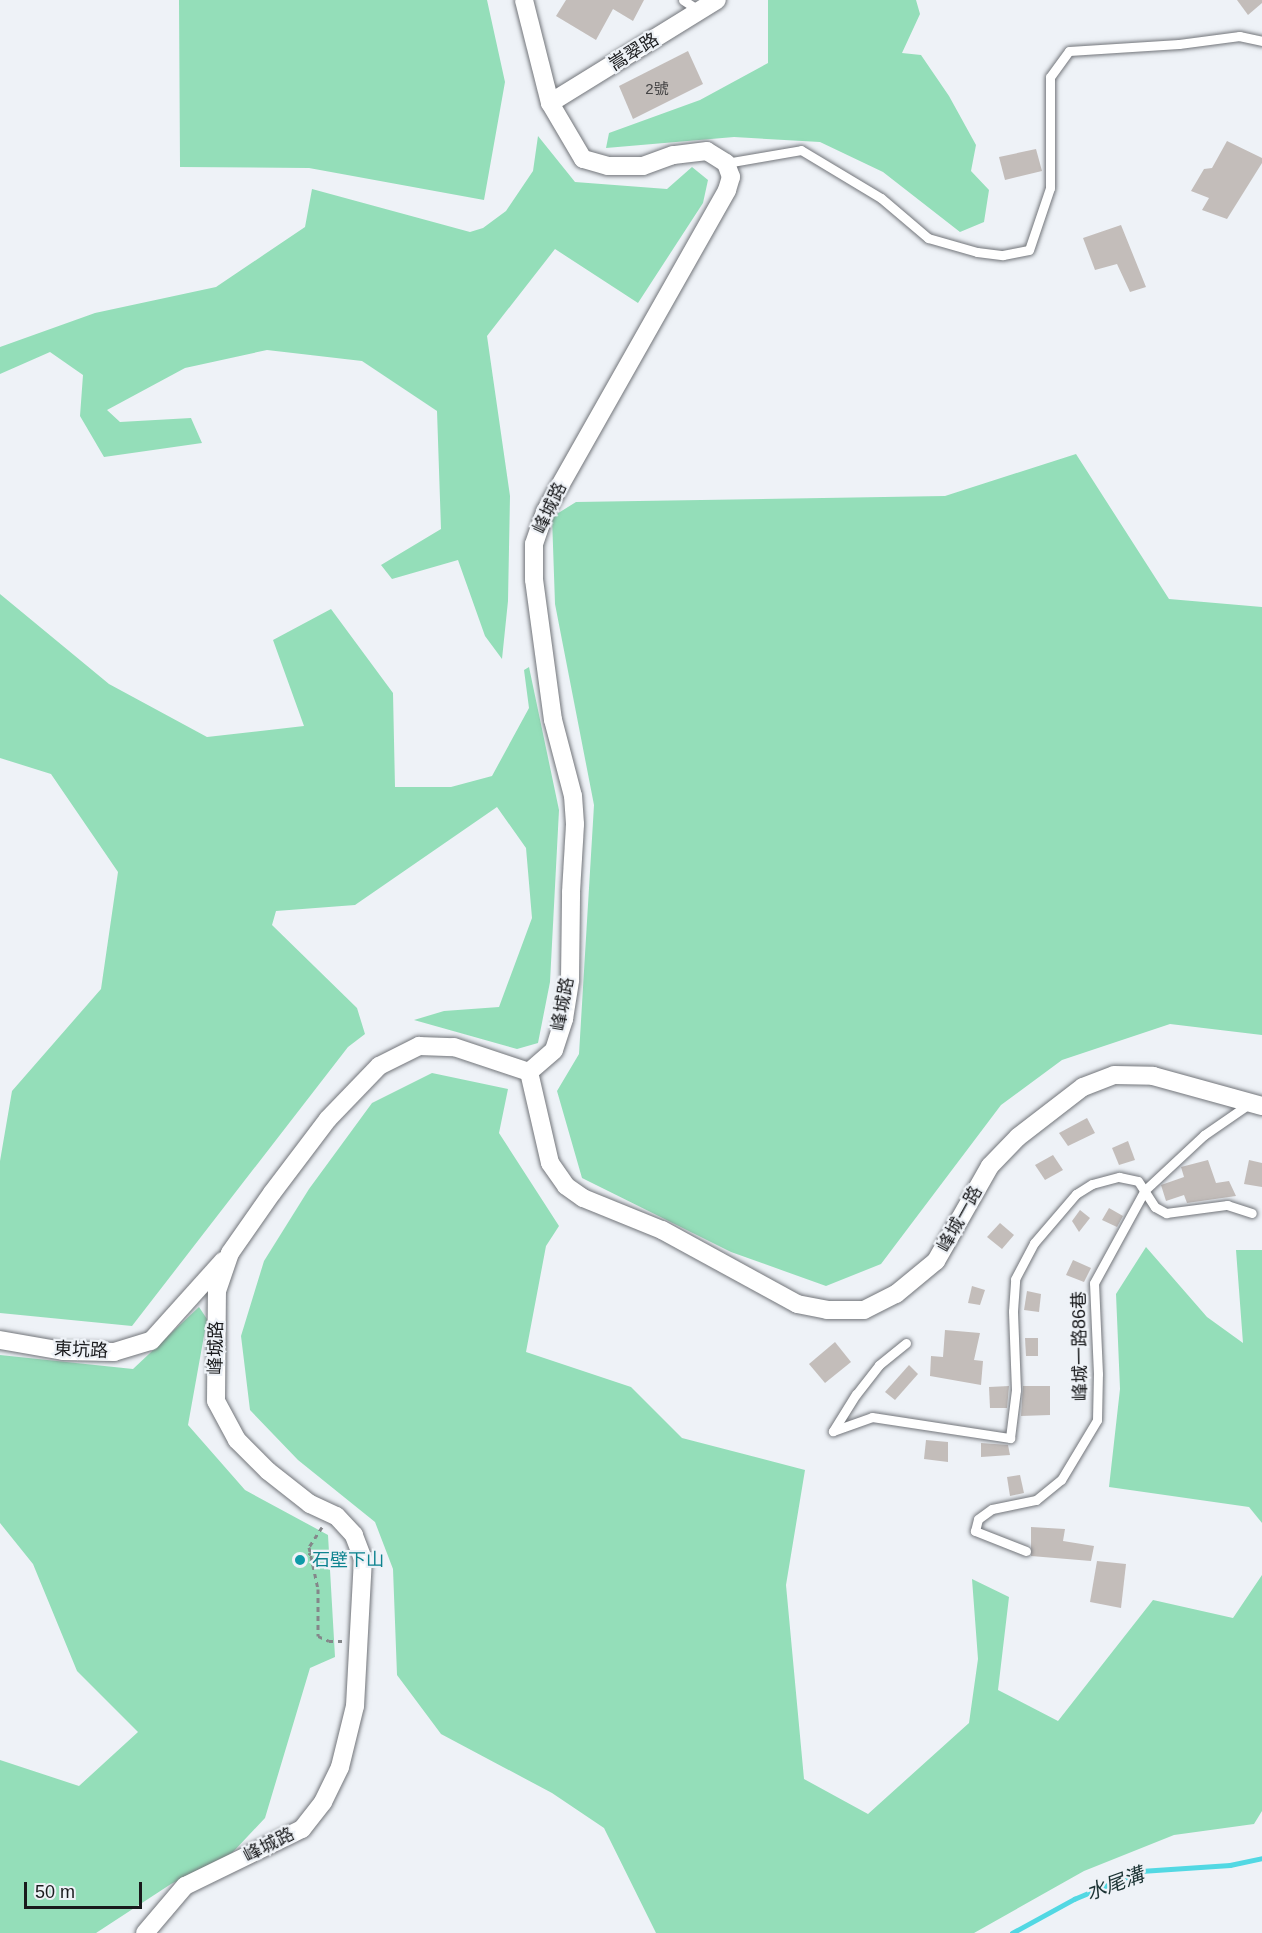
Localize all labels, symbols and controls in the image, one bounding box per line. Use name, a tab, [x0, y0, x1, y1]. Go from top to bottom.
street label: 嵩翠路	[605, 29, 663, 75]
house number: 2號	[645, 80, 669, 98]
street label: 峰城路	[529, 479, 571, 537]
street label: 峰城路	[548, 976, 578, 1032]
street label: 峰城一路	[933, 1182, 987, 1256]
street label: 峰城一路86巷	[1068, 1291, 1092, 1401]
street label: 峰城路	[205, 1321, 227, 1375]
street label: 東坑路	[53, 1338, 109, 1362]
place label: 石壁下山	[312, 1549, 384, 1571]
marker: 石壁下山	[293, 1553, 307, 1567]
street label: 峰城路	[240, 1823, 298, 1867]
water label: 水尾溝	[1083, 1862, 1147, 1906]
scale bar	[27, 1870, 146, 1908]
text: 50 m	[35, 1882, 75, 1902]

